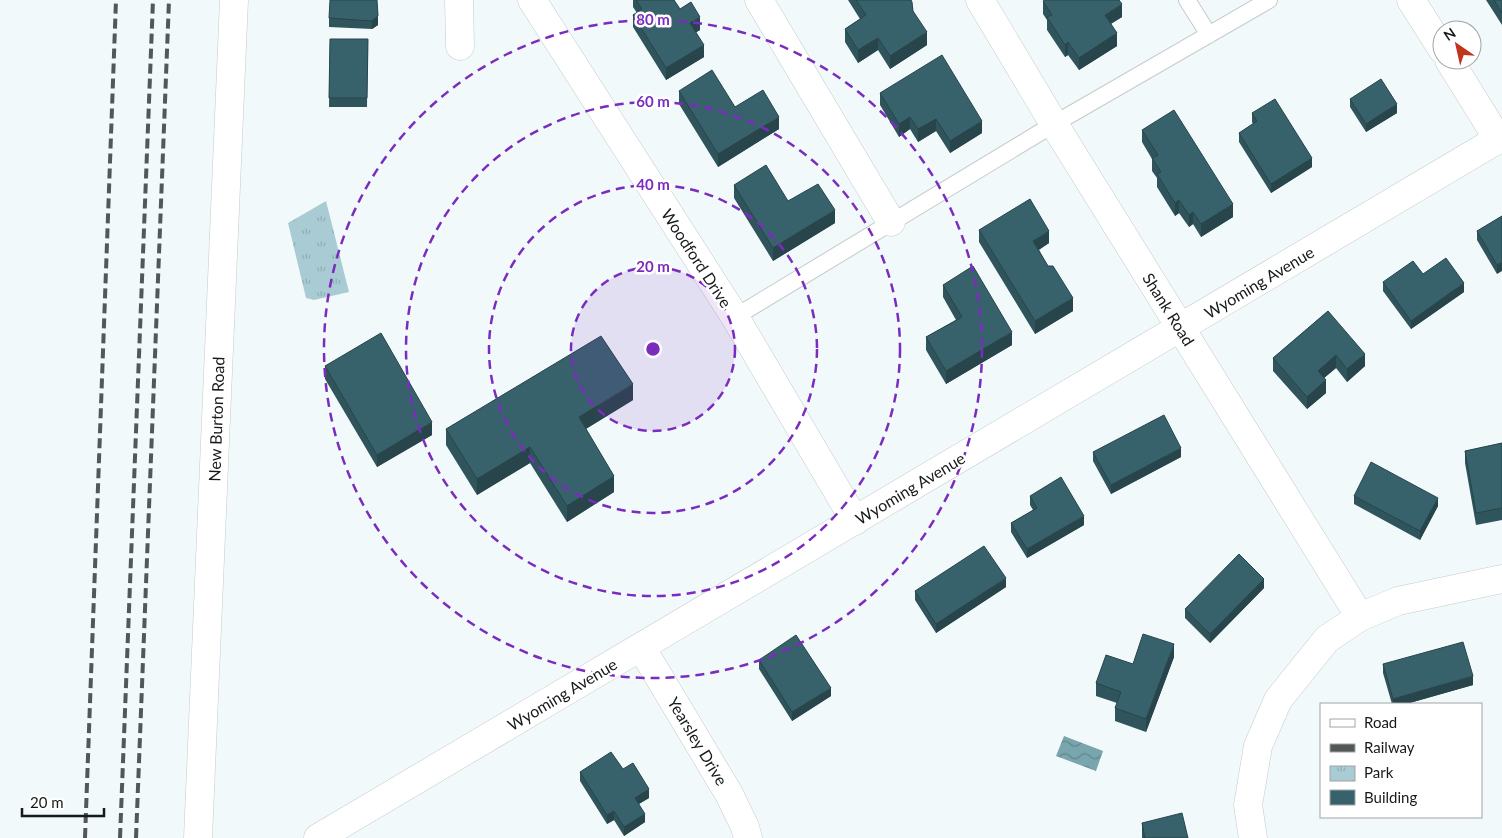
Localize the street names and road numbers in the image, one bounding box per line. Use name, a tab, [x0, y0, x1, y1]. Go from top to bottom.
street label: Woodford Drive	[658, 205, 736, 311]
street label: Wyoming Avenue	[1201, 242, 1317, 322]
street label: Shank Road	[1139, 269, 1199, 349]
street label: New Burton Road	[204, 356, 228, 482]
street label: Wyoming Avenue	[852, 448, 968, 528]
street label: Wyoming Avenue	[504, 654, 620, 734]
street label: Yearsley Drive	[664, 693, 732, 789]

